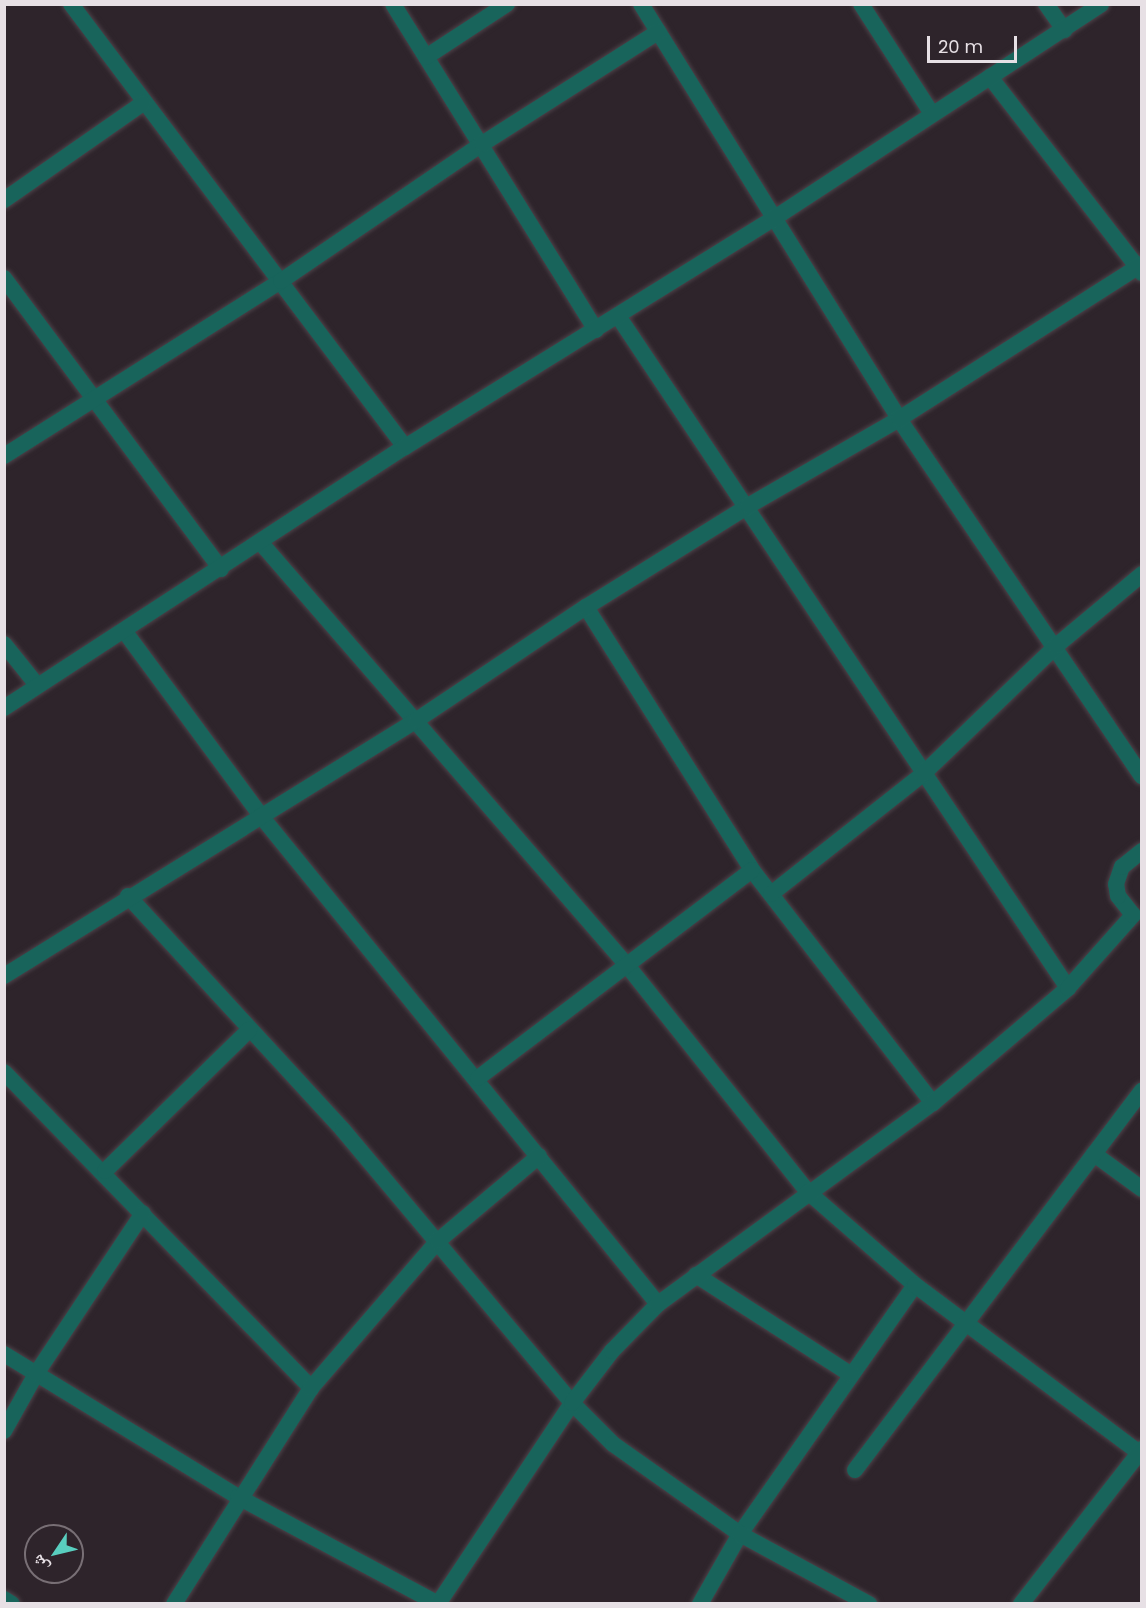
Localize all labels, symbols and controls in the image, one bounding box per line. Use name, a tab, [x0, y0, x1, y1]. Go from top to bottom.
scale bar	[930, 24, 1020, 62]
text: 20 m	[938, 34, 983, 59]
north arrow	[24, 1524, 84, 1584]
text: ش	[26, 1550, 55, 1577]

